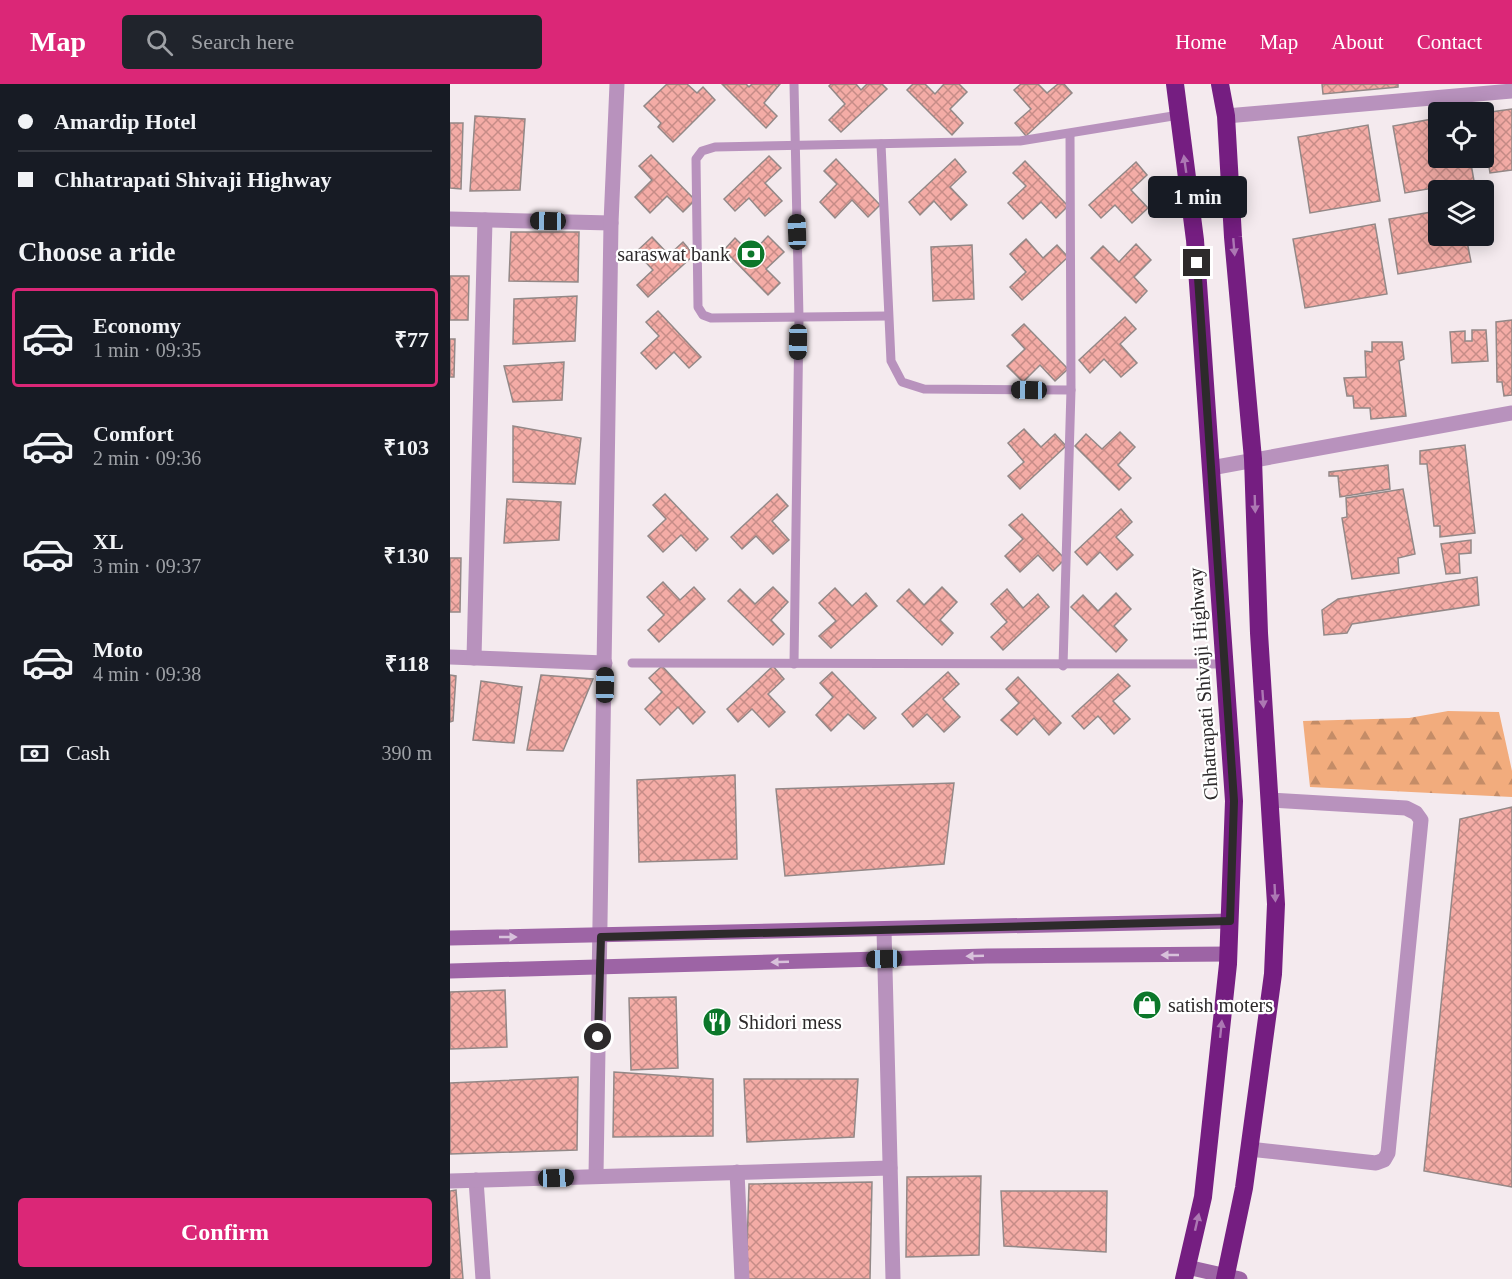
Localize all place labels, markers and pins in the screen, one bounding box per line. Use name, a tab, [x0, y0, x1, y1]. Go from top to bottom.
bank icon: saraswat bank	[735, 238, 767, 270]
place label: saraswat bank	[617, 243, 730, 265]
shop icon: satish moters	[1131, 989, 1163, 1021]
place label: satish moters	[1168, 994, 1273, 1016]
restaurant icon: Shidori mess	[701, 1006, 733, 1038]
place label: Shidori mess	[738, 1011, 842, 1033]

